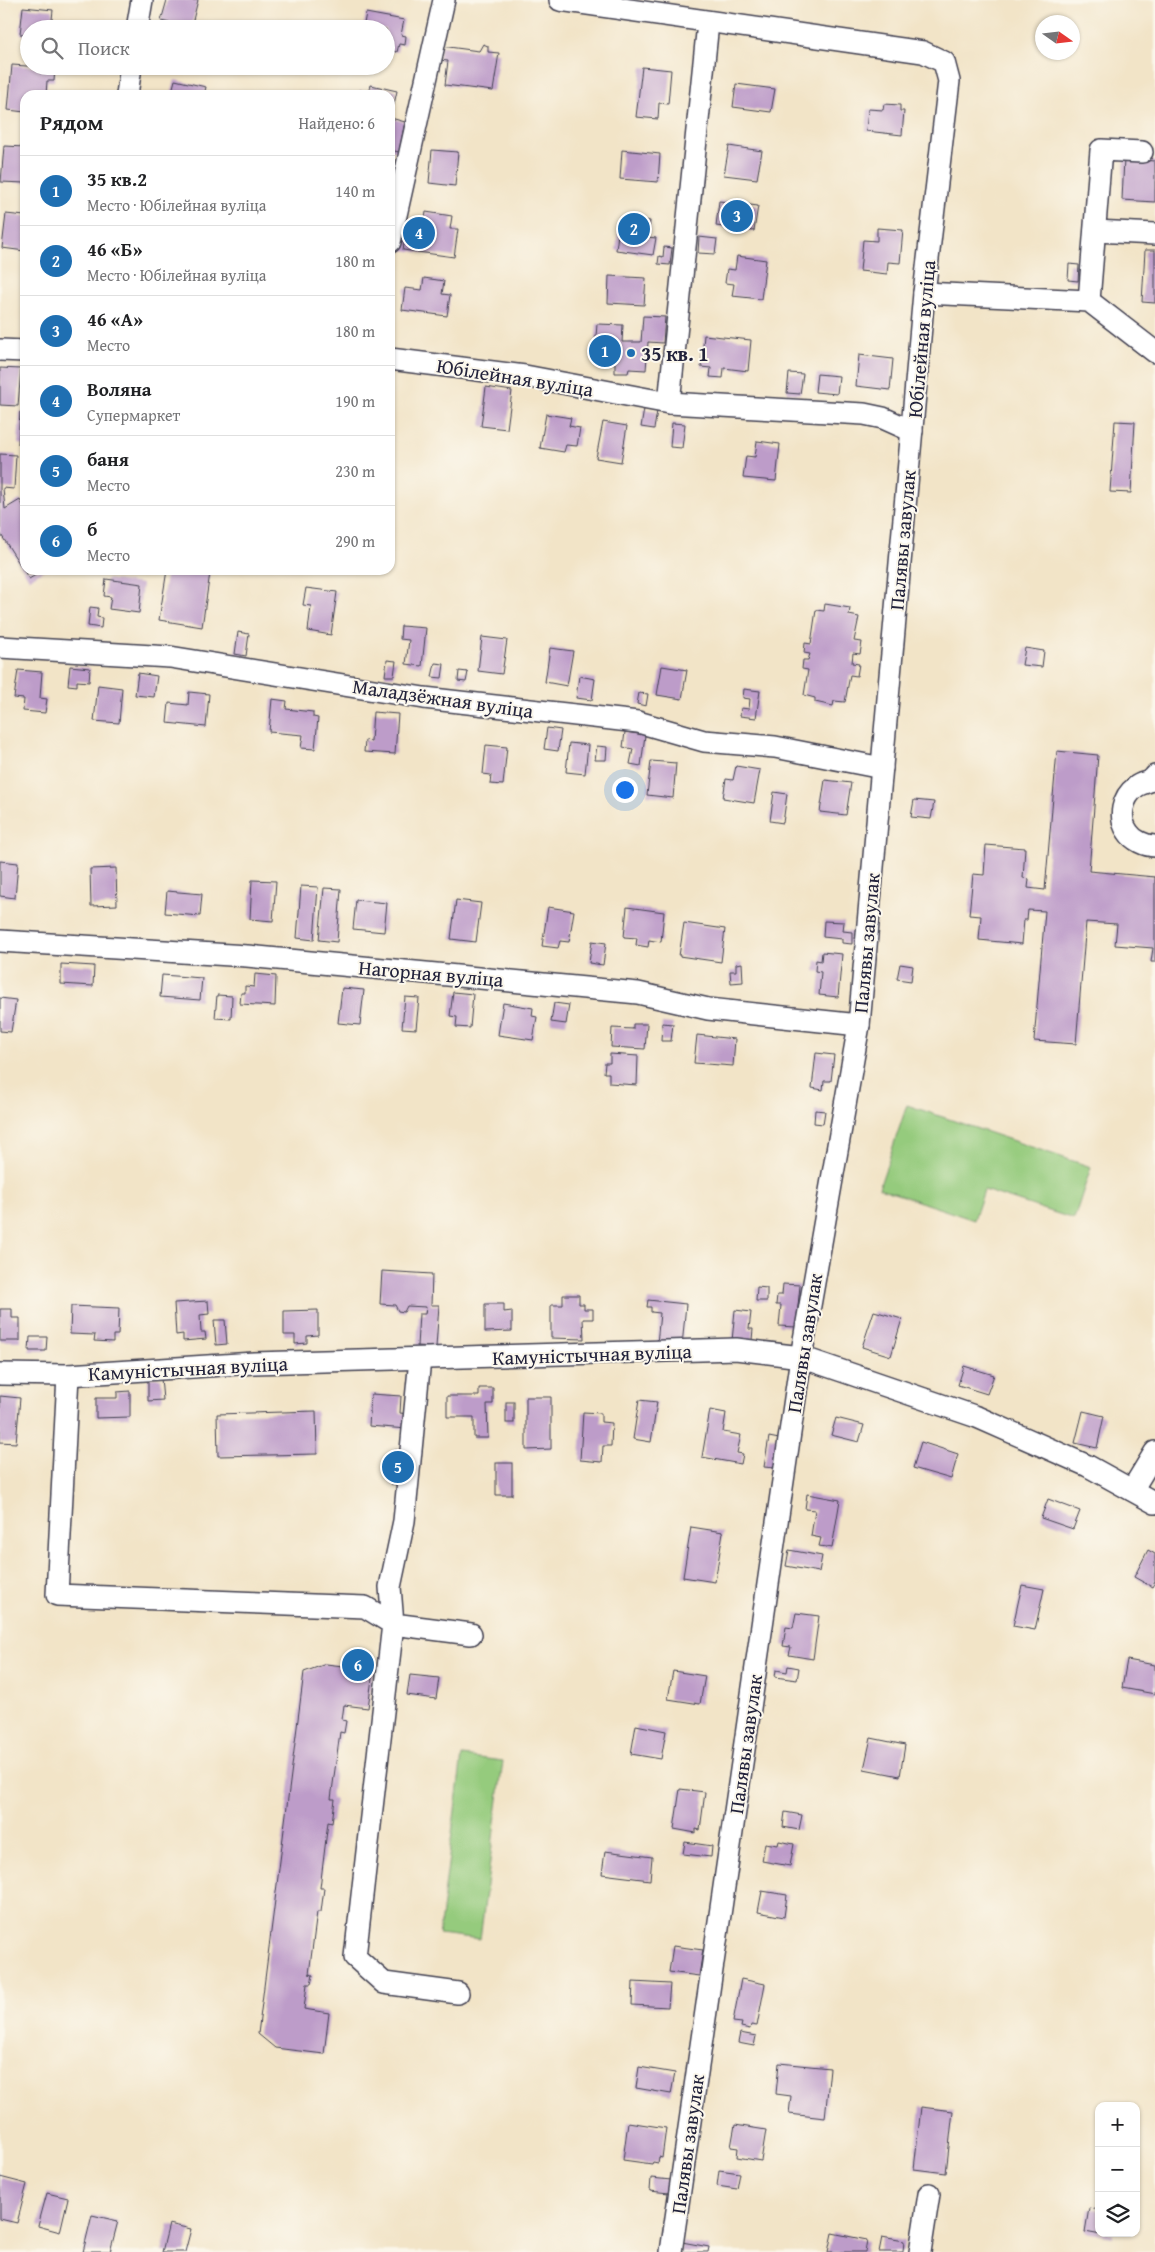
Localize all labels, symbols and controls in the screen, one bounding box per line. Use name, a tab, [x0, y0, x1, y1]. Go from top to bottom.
north arrow	[1035, 15, 1080, 60]
search box	[20, 20, 395, 75]
icon: search	[38, 34, 66, 62]
text: Поиск	[78, 34, 130, 62]
text: Рядом	[40, 107, 103, 138]
text: Найдено: 6	[298, 111, 375, 135]
text: 35 кв.2	[87, 165, 147, 193]
text: 1	[52, 179, 60, 203]
text: 140 m	[335, 179, 375, 203]
text: Место · Юбілейная вуліца	[87, 193, 266, 217]
pin: 3	[721, 197, 753, 235]
pin: 2	[618, 210, 650, 248]
pin: 4	[403, 214, 435, 252]
text: 46 «Б»	[87, 235, 143, 263]
text: 2	[52, 249, 60, 273]
text: 180 m	[335, 249, 375, 273]
street label: Юбілейная вуліца	[900, 258, 942, 419]
text: Место · Юбілейная вуліца	[87, 263, 266, 287]
text: 46 «А»	[87, 305, 143, 333]
text: 3	[52, 319, 60, 343]
text: 180 m	[335, 319, 375, 343]
pin: 1	[589, 332, 621, 370]
text: Место	[87, 333, 130, 357]
place label: 35 кв. 1	[641, 339, 709, 368]
marker: 35 кв. 1	[625, 347, 637, 359]
street label: Юбілейная вуліца	[435, 350, 596, 404]
text: Воляна	[87, 375, 152, 403]
text: 4	[52, 389, 60, 413]
text: 190 m	[335, 389, 375, 413]
text: Супермаркет	[87, 403, 180, 427]
text: баня	[87, 445, 129, 473]
text: 5	[52, 459, 60, 483]
text: 230 m	[335, 459, 375, 483]
street label: Палявы завулак	[881, 468, 923, 611]
text: Место	[87, 473, 130, 497]
text: б	[87, 515, 97, 543]
text: 6	[52, 529, 60, 553]
text: 290 m	[335, 529, 375, 553]
text: Место	[87, 543, 130, 567]
street label: Маладзёжная вуліца	[351, 671, 536, 725]
your location	[612, 777, 638, 803]
street label: Палявы завулак	[845, 871, 887, 1014]
street label: Нагорная вуліца	[357, 952, 505, 994]
street label: Палявы завулак	[779, 1271, 829, 1415]
street label: Камуністычная вуліца	[492, 1336, 693, 1372]
street label: Камуністычная вуліца	[87, 1348, 289, 1388]
pin: 5	[382, 1448, 414, 1486]
pin: 6	[342, 1646, 374, 1684]
street label: Палявы завулак	[721, 1672, 769, 1816]
street label: Палявы завулак	[663, 2072, 711, 2216]
map controls	[1095, 2102, 1140, 2237]
button: +	[1095, 2102, 1140, 2147]
button: −	[1095, 2147, 1140, 2192]
button: layers	[1095, 2192, 1140, 2237]

